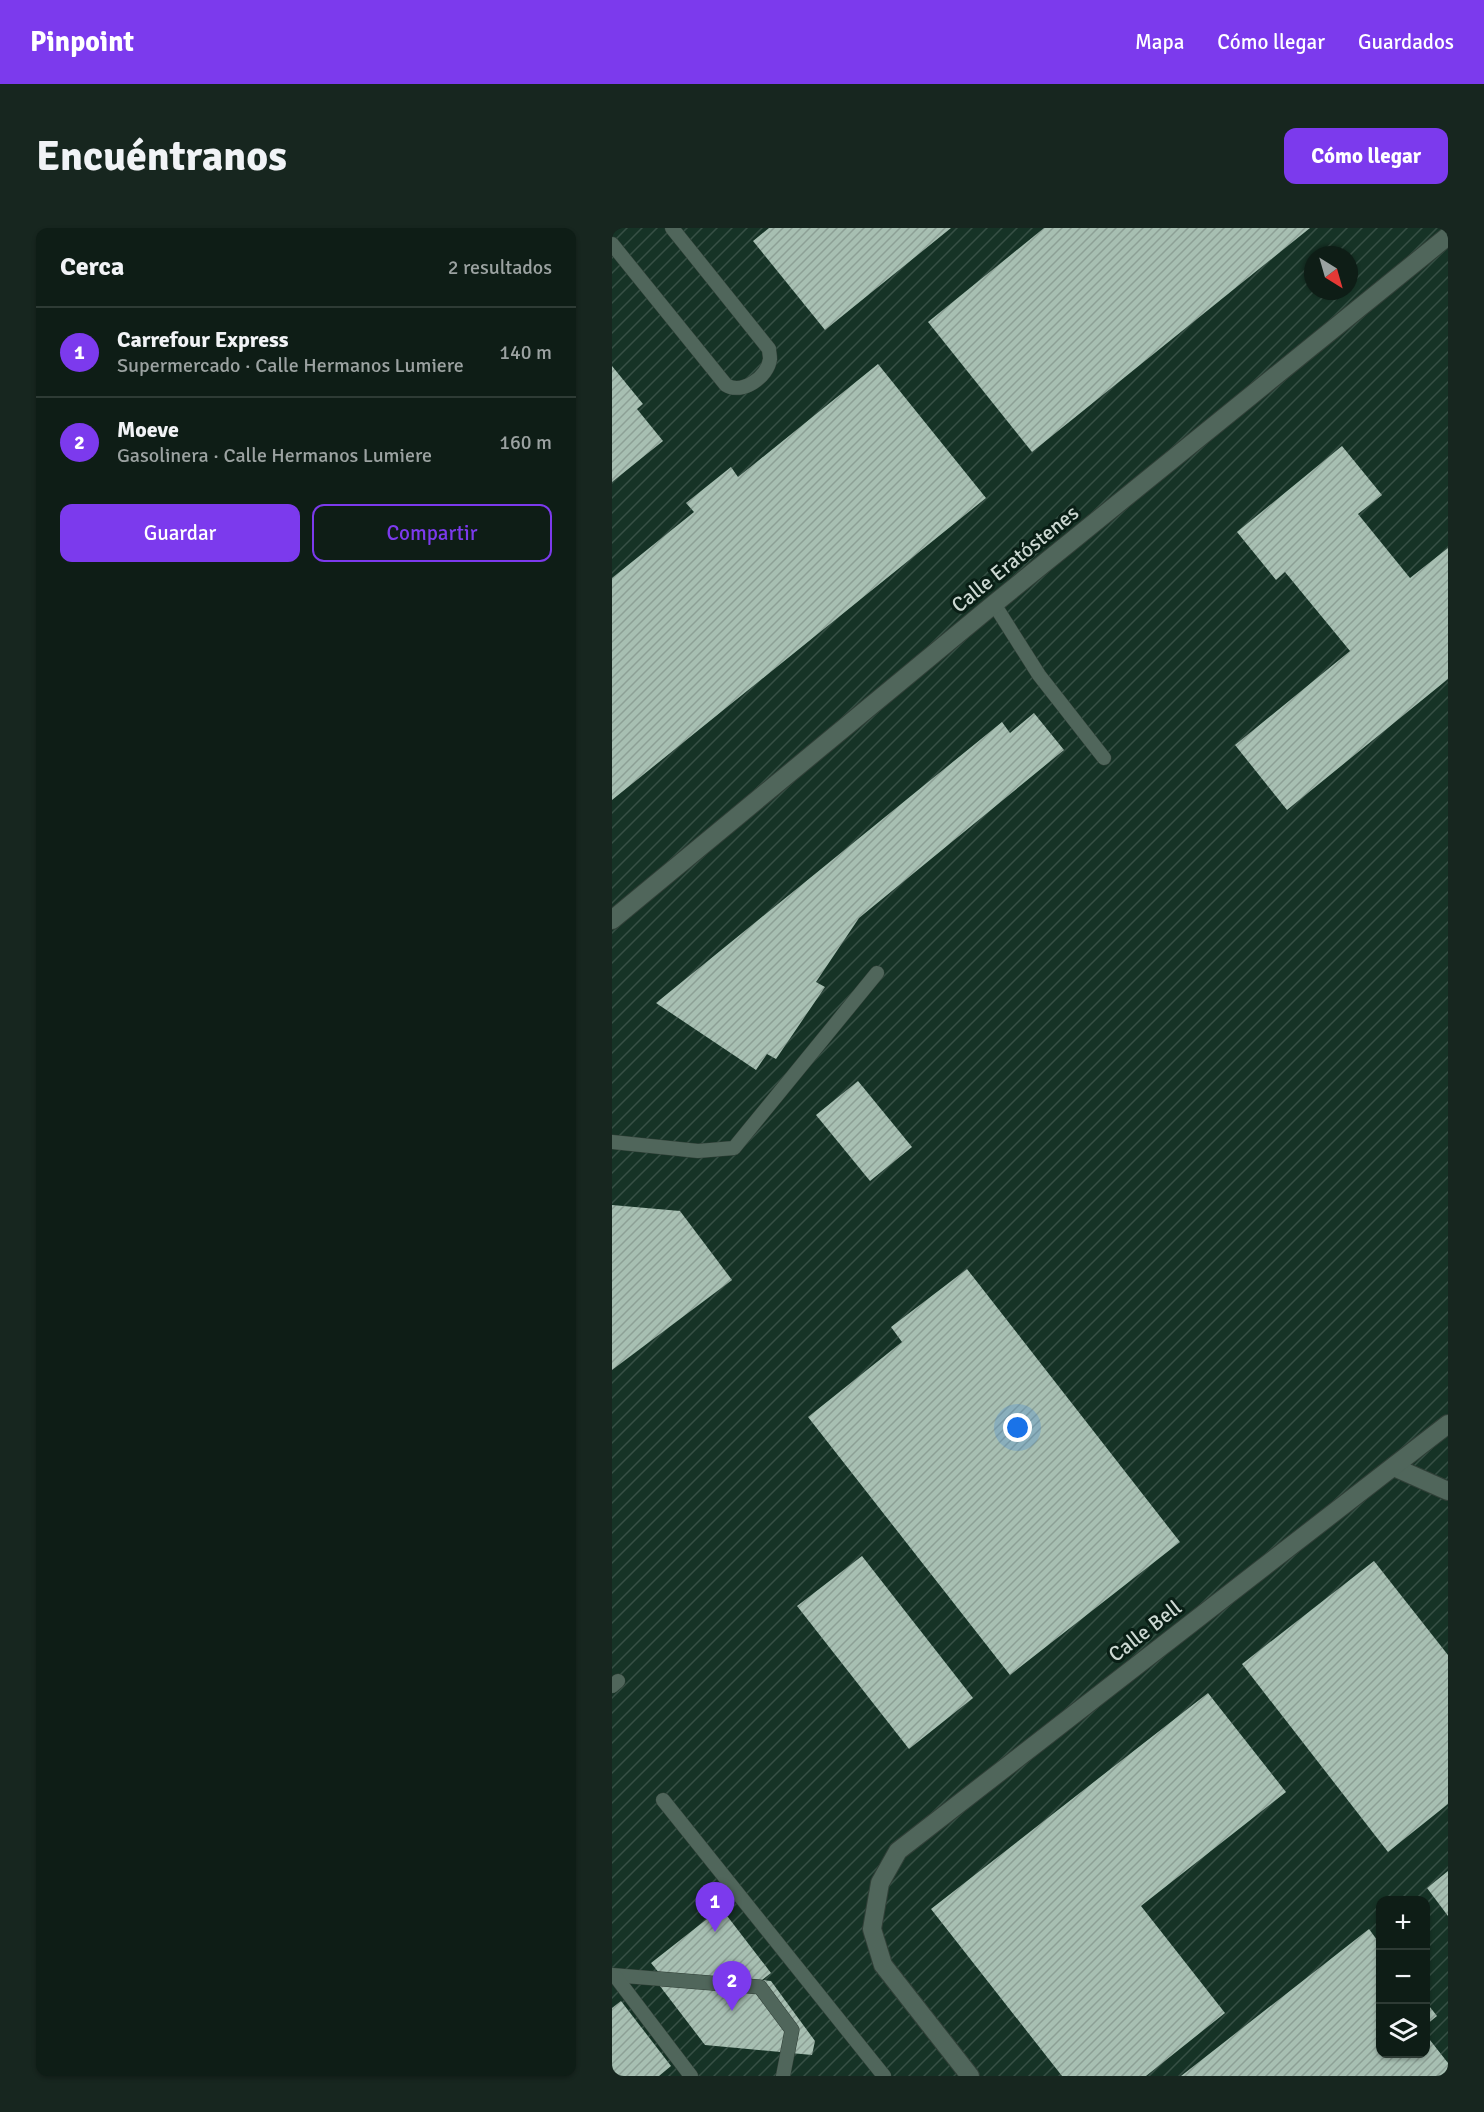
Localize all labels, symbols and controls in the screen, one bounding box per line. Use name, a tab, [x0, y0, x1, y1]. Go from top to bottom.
text: Pinpoint	[30, 25, 134, 59]
text: Mapa	[1135, 29, 1184, 55]
text: Cómo llegar	[1217, 29, 1325, 55]
text: Guardados	[1358, 29, 1454, 55]
button: Cómo llegar	[1284, 128, 1448, 184]
text: Encuéntranos	[36, 131, 287, 182]
north arrow	[1304, 246, 1358, 300]
text: Cerca	[60, 251, 124, 283]
text: 2 resultados	[448, 255, 552, 280]
text: Carrefour Express	[117, 326, 289, 353]
text: 1	[74, 340, 85, 365]
text: 140 m	[499, 340, 552, 365]
text: Supermercado · Calle Hermanos Lumiere	[117, 353, 464, 378]
text: Moeve	[117, 416, 179, 443]
text: 2	[74, 430, 85, 455]
text: 160 m	[499, 430, 552, 455]
text: Gasolinera · Calle Hermanos Lumiere	[117, 443, 432, 468]
street label: Calle Eratóstenes	[946, 500, 1084, 618]
button: Guardar	[60, 504, 300, 562]
button: Compartir	[312, 504, 552, 562]
your location	[1003, 1413, 1032, 1442]
street label: Calle Bell	[1103, 1594, 1187, 1668]
pin: 1	[696, 1882, 734, 1932]
map controls	[1376, 1896, 1430, 2058]
button: +	[1376, 1896, 1430, 1950]
button: −	[1376, 1950, 1430, 2004]
pin: 2	[712, 1962, 752, 2011]
button: layers	[1376, 2004, 1430, 2058]

